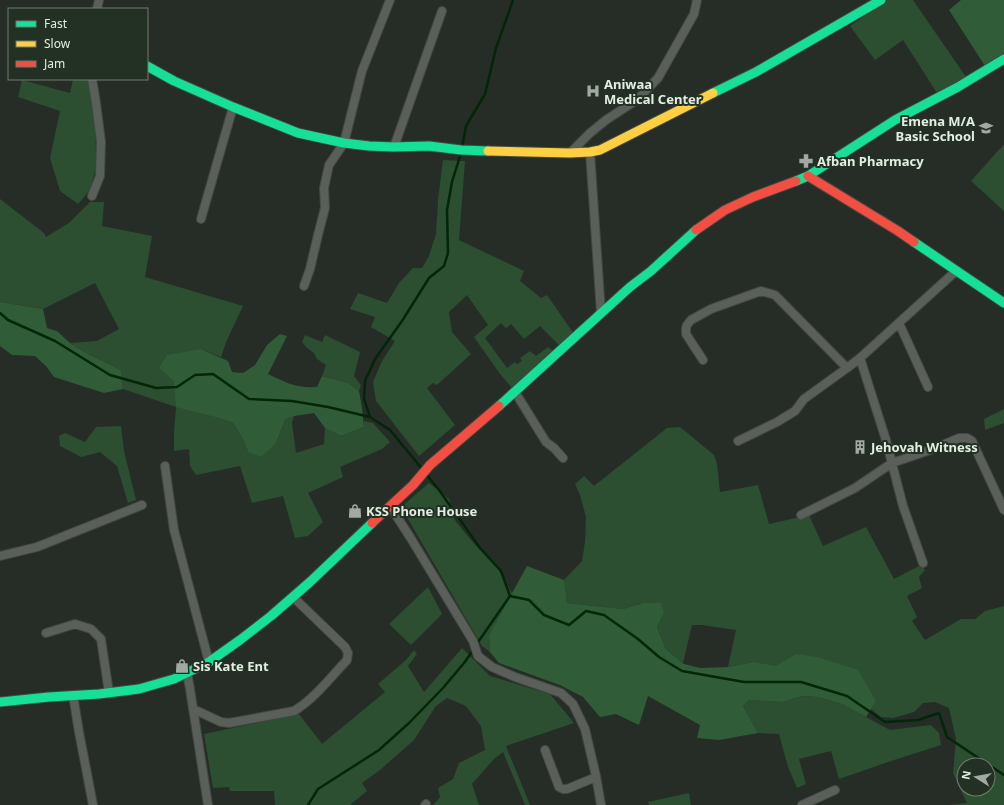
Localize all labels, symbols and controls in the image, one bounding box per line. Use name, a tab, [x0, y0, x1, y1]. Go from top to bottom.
legend	[8, 8, 148, 80]
text: Fast	[44, 15, 68, 32]
text: Slow	[44, 35, 71, 52]
text: Jam	[43, 55, 65, 72]
place label: Aniwaa Medical Center	[604, 75, 702, 108]
hospital icon: Aniwaa Medical Center	[585, 83, 601, 99]
place label: Emena M/A Basic School	[896, 112, 975, 145]
school or university icon: Emena M/A Basic School	[978, 120, 994, 136]
place label: Afban Pharmacy	[817, 152, 924, 170]
pharmacy icon: Afban Pharmacy	[798, 153, 814, 169]
place label: Jehovah Witness	[870, 438, 978, 456]
building icon: Jehovah Witness	[852, 439, 868, 455]
place label: KSS Phone House	[366, 502, 478, 520]
shop icon: KSS Phone House	[347, 503, 363, 519]
place label: Sis Kate Ent	[193, 657, 269, 675]
shop icon: Sis Kate Ent	[174, 658, 190, 674]
north arrow	[956, 757, 996, 797]
text: N	[957, 769, 974, 781]

